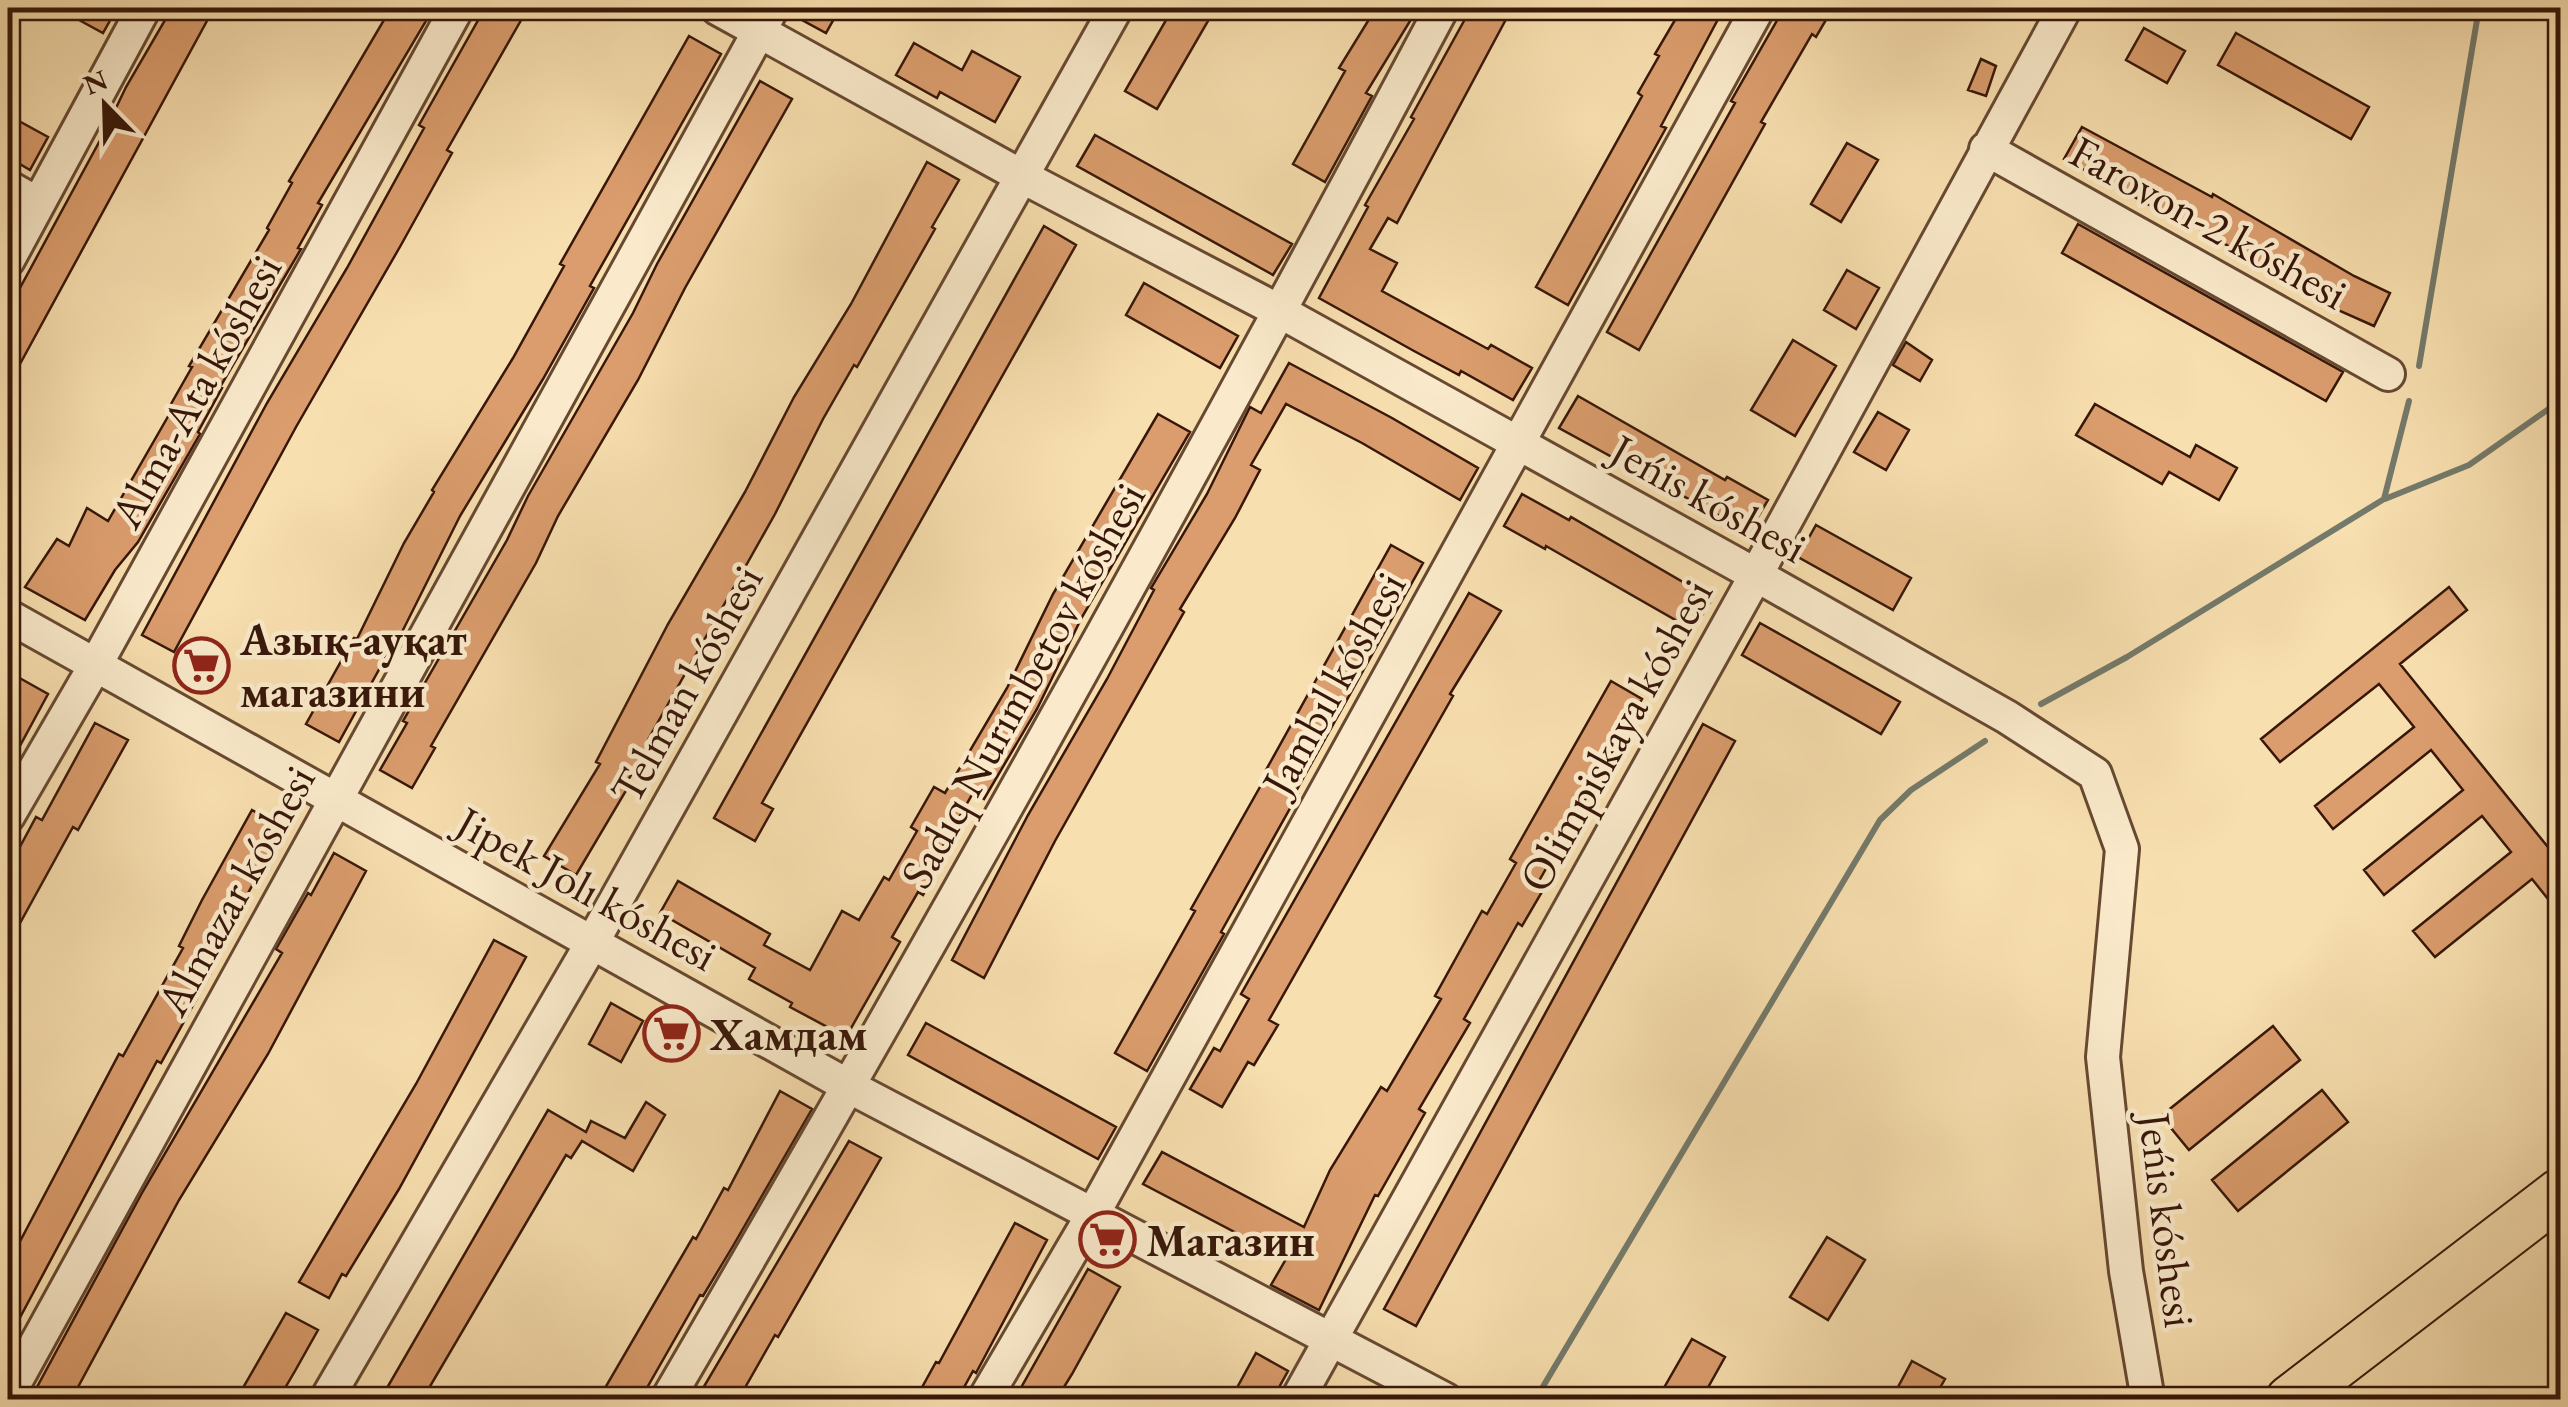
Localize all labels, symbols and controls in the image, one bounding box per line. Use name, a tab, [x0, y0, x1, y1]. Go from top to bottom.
north arrow	[55, 55, 155, 155]
text: N	[78, 61, 113, 103]
street label: Farovon-2 kóshesi	[2060, 122, 2358, 322]
street label: Alma-Ata kóshesi	[96, 244, 294, 539]
street label: Jeńis kóshesi	[1597, 418, 1817, 576]
street label: Sadıq Nurımbetov kóshesi	[886, 472, 1158, 898]
street label: Telman kóshesi	[597, 555, 775, 813]
street label: Jambıl kóshesi	[1246, 561, 1418, 808]
street label: Olimpiskaya kóshesi	[1505, 568, 1725, 902]
place label: Азық-ауқат магазини	[239, 610, 467, 720]
supermarket icon: Азық-ауқат магазини	[171, 635, 231, 695]
street label: Almazar kóshesi	[142, 755, 328, 1026]
street label: Jipek Jolı kóshesi	[443, 791, 728, 983]
supermarket icon: Хамдам	[641, 1004, 701, 1064]
place label: Хамдам	[709, 1005, 868, 1063]
street label: Jeńis kóshesi	[2126, 1106, 2210, 1330]
supermarket icon: Магазин	[1077, 1210, 1137, 1270]
place label: Магазин	[1146, 1211, 1315, 1269]

